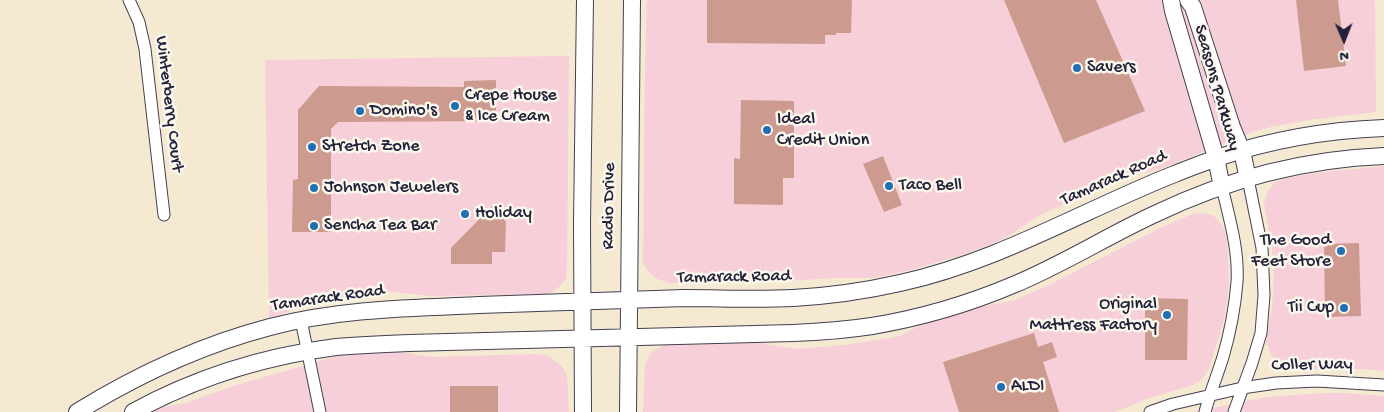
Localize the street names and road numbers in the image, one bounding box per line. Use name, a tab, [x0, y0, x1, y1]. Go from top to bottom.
street label: Seasons Parkway	[1188, 22, 1244, 154]
street label: Winterberry Court	[149, 35, 187, 173]
street label: Tamarack Road	[1058, 146, 1170, 212]
street label: Radio Drive	[598, 162, 622, 250]
street label: Tamarack Road	[677, 266, 791, 290]
street label: Tamarack Road	[270, 280, 386, 318]
street label: Coller Way	[1271, 354, 1353, 378]

